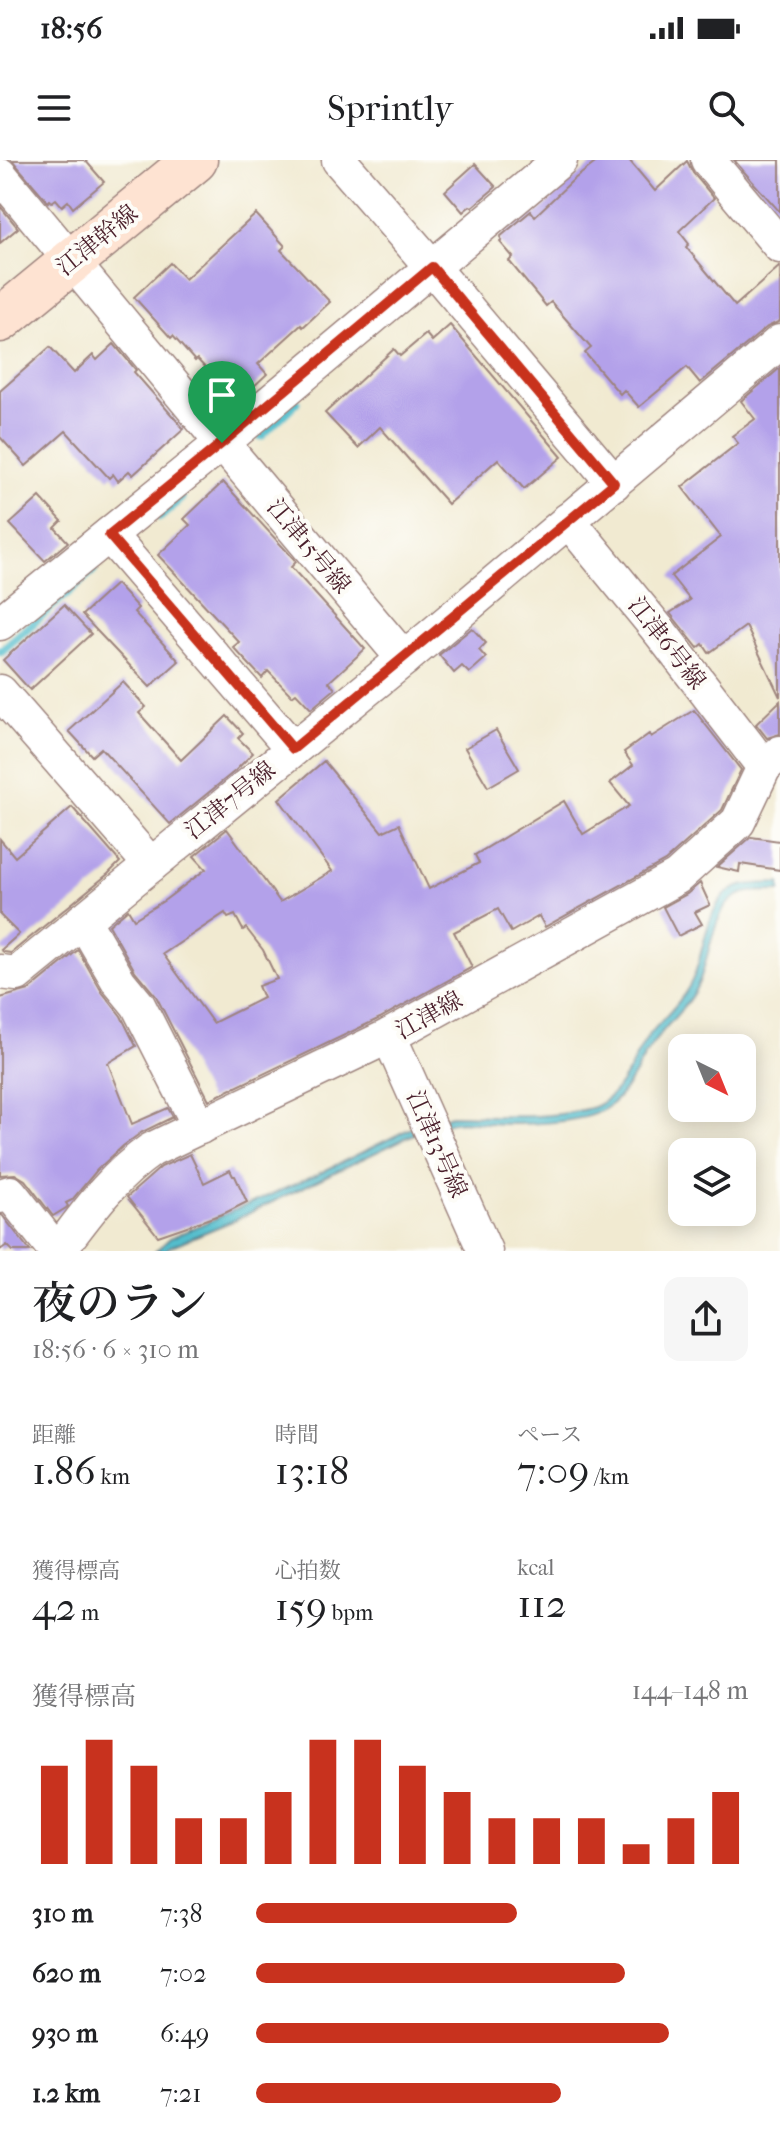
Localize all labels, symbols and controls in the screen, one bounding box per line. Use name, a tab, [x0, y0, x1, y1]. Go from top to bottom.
text: 18:56	[40, 11, 102, 46]
icon: menu	[32, 86, 76, 130]
icon: search	[704, 86, 748, 130]
text: Sprintly	[327, 87, 453, 129]
street label: 江津幹線	[51, 199, 143, 281]
pin	[188, 361, 256, 443]
icon: arrive	[200, 373, 244, 417]
street label: 江津15号線	[261, 493, 357, 599]
street label: 江津6号線	[622, 591, 712, 695]
street label: 江津7号線	[179, 755, 281, 845]
street label: 江津線	[391, 985, 467, 1045]
north arrow	[668, 1034, 756, 1122]
map controls	[668, 1034, 756, 1226]
street label: 江津13号線	[401, 1086, 473, 1202]
button: layers	[668, 1138, 756, 1226]
button: share	[664, 1277, 748, 1361]
text: 夜のラン	[32, 1278, 208, 1329]
text: 18:56 · 6 × 310 m	[32, 1334, 199, 1365]
text: 距離	[32, 1422, 76, 1448]
text: 時間	[275, 1422, 319, 1448]
text: ペース	[517, 1422, 582, 1448]
text: 1.86	[32, 1448, 96, 1494]
text: 13:18	[275, 1448, 349, 1494]
text: 7:09	[517, 1448, 589, 1494]
text: km	[96, 1464, 130, 1490]
text: /km	[589, 1464, 629, 1490]
text: kcal	[517, 1555, 554, 1581]
text: 獲得標高	[32, 1558, 120, 1584]
text: 心拍数	[275, 1558, 341, 1584]
text: 112	[517, 1581, 566, 1627]
text: 42	[32, 1584, 76, 1630]
text: 159	[275, 1584, 327, 1630]
text: m	[76, 1600, 99, 1626]
text: bpm	[327, 1600, 373, 1626]
text: 144–148 m	[632, 1675, 748, 1706]
text: 獲得標高	[32, 1681, 136, 1712]
text: 310 m	[32, 1898, 93, 1929]
text: 7:38	[160, 1898, 203, 1929]
text: 620 m	[32, 1958, 101, 1989]
text: 7:02	[160, 1958, 207, 1989]
text: 930 m	[32, 2018, 98, 2049]
text: 6:49	[160, 2018, 209, 2049]
text: 1.2 km	[32, 2078, 100, 2109]
text: 7:21	[160, 2078, 202, 2109]

